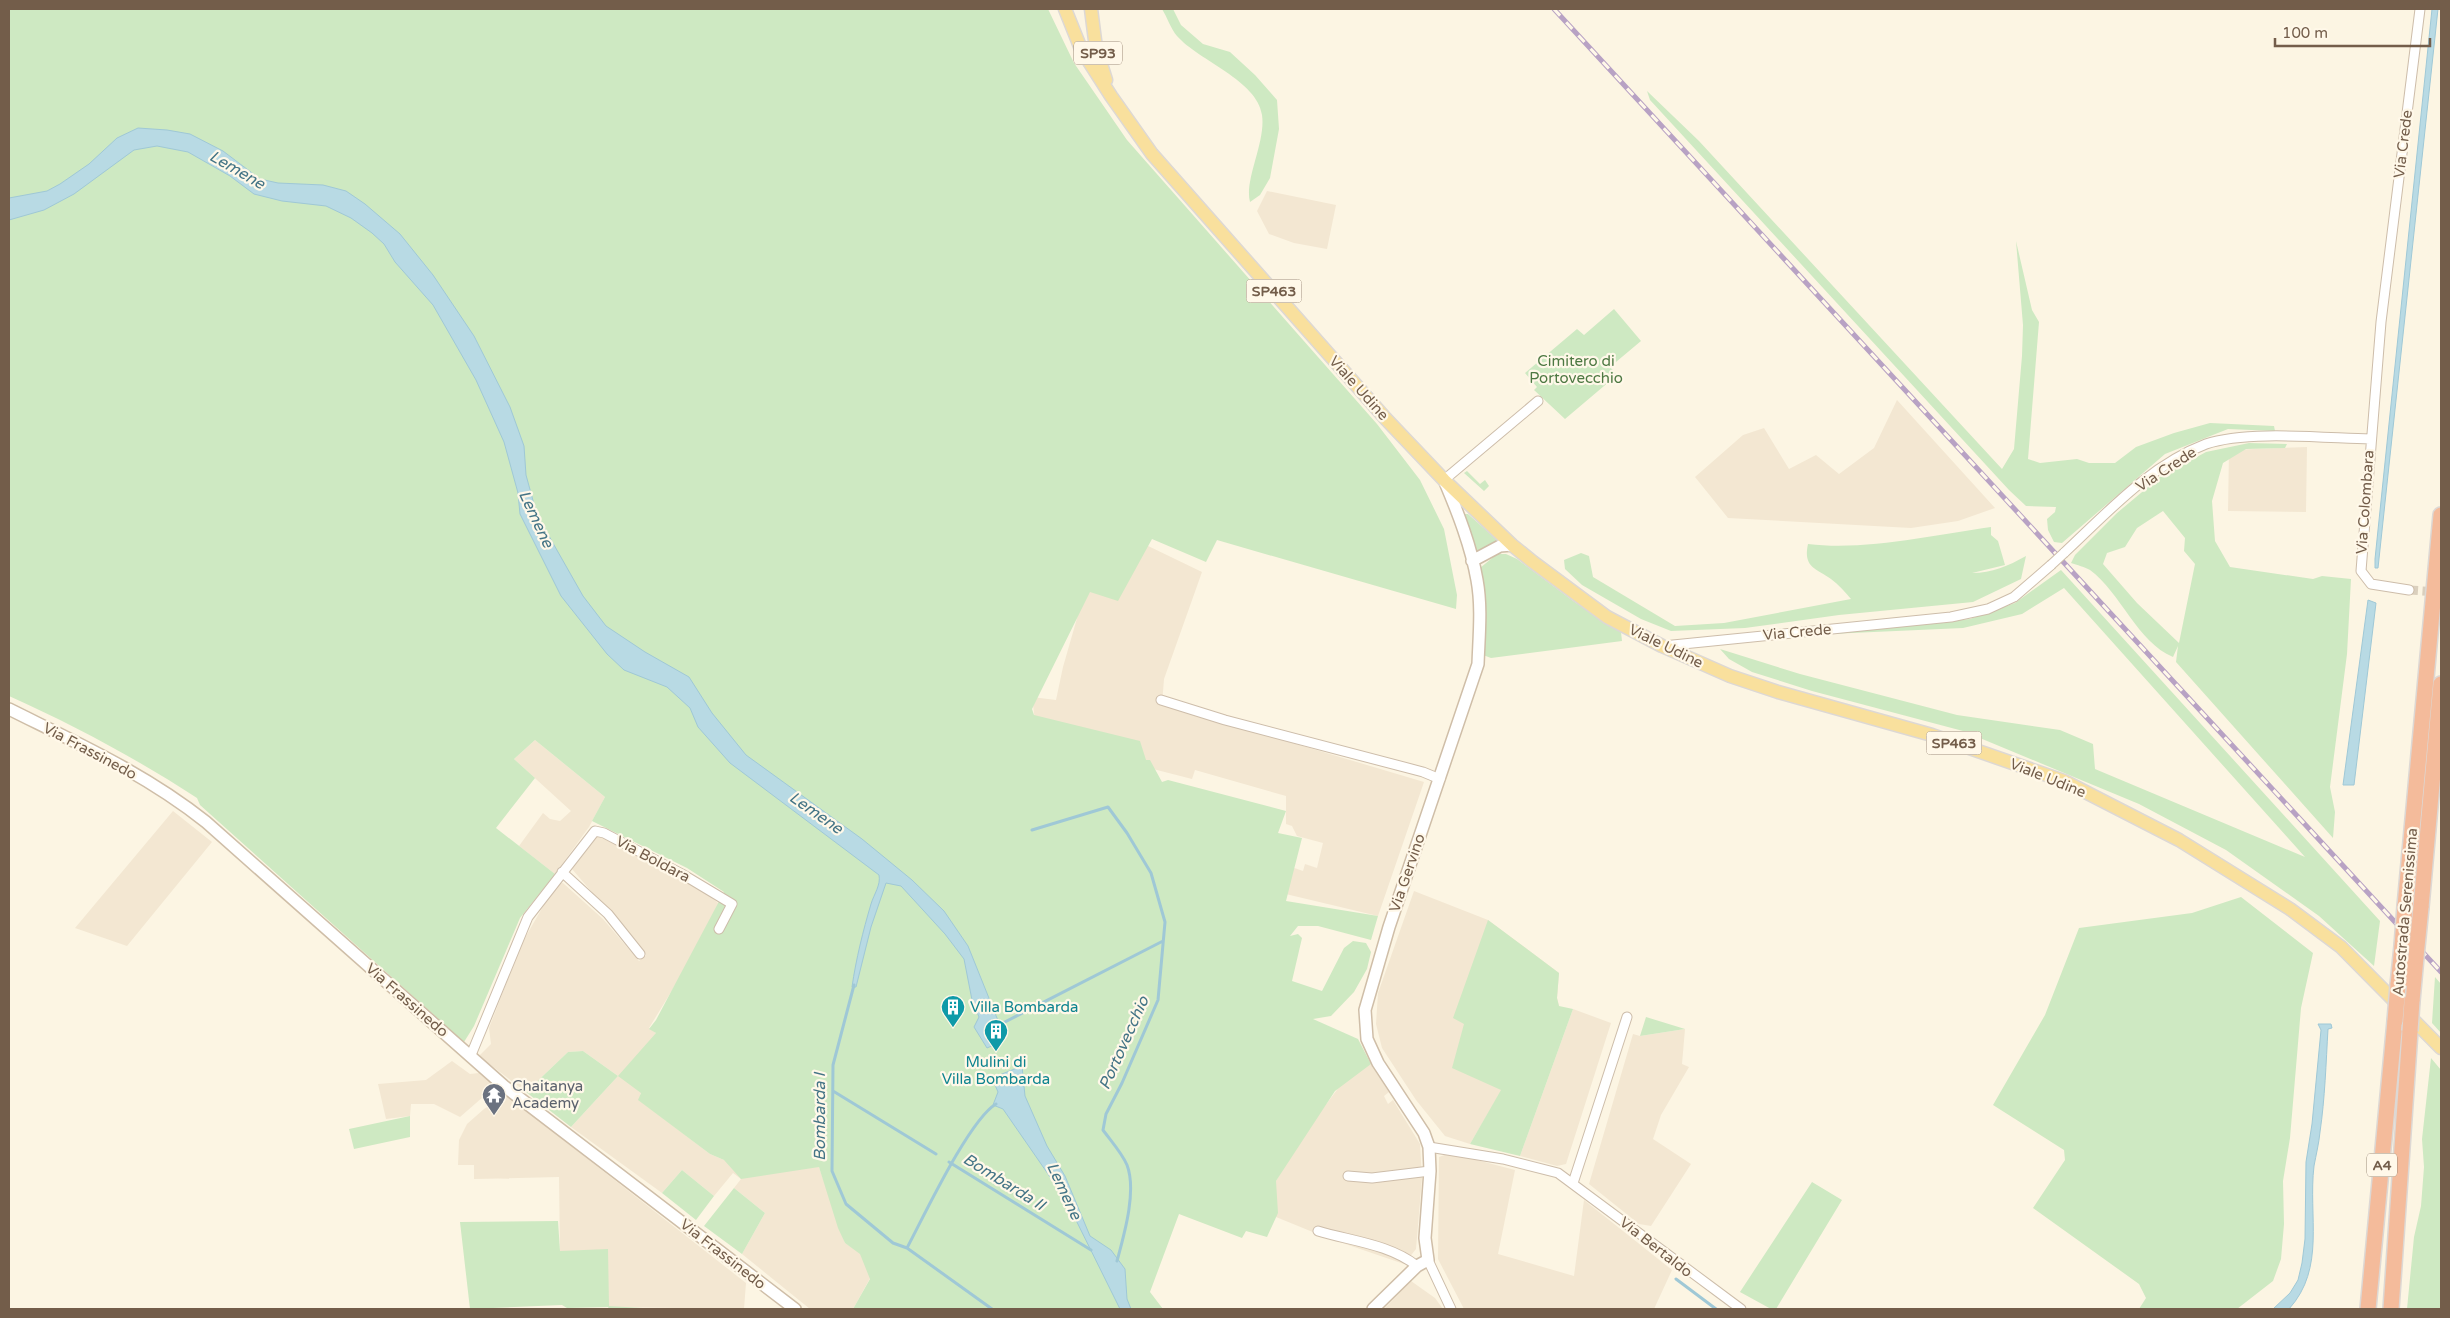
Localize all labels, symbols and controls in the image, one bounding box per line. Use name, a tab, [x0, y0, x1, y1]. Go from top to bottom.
scale bar	[2275, 15, 2430, 47]
text: 100 m	[2282, 24, 2328, 42]
road number: SP93	[1074, 42, 1122, 64]
street label: Via Crede	[2390, 109, 2416, 179]
water label: Lemene	[206, 146, 269, 194]
road number: SP463	[1246, 280, 1302, 302]
street label: Viale Udine	[1325, 352, 1393, 424]
park label: Cimitero di Portovecchio	[1529, 352, 1623, 387]
street label: Via Crede	[2132, 443, 2200, 495]
street label: Via Colombara	[2352, 449, 2378, 555]
water label: Lemene	[514, 487, 558, 552]
street label: Viale Udine	[1626, 620, 1706, 672]
street label: Via Crede	[1762, 620, 1832, 644]
street label: Via Frassinedo	[40, 719, 140, 783]
road number: SP463	[1926, 731, 1982, 754]
street label: Viale Udine	[2007, 755, 2089, 801]
water label: Lemene	[785, 787, 847, 839]
street label: Autostrada Serenissima	[2389, 827, 2421, 997]
street label: Via Gervino	[1385, 831, 1429, 915]
street label: Via Boldara	[613, 832, 693, 886]
street label: Via Frassinedo	[362, 959, 452, 1041]
water label: Portovecchio	[1095, 992, 1154, 1093]
building icon: Villa Bombarda	[940, 994, 966, 1028]
place label: Villa Bombarda	[970, 998, 1078, 1016]
building icon: Mulini di Villa Bombarda	[983, 1018, 1009, 1052]
place label: Mulini di Villa Bombarda	[942, 1053, 1050, 1088]
water label: Bombarda I	[810, 1071, 830, 1161]
place label: Chaitanya Academy	[512, 1077, 583, 1112]
temple icon: Chaitanya Academy	[481, 1082, 507, 1116]
water label: Bombarda II	[959, 1149, 1050, 1216]
road number: A4	[2367, 1154, 2397, 1176]
water label: Lemene	[1042, 1159, 1086, 1224]
street label: Via Bertaldo	[1616, 1213, 1696, 1281]
street label: Via Frassinedo	[677, 1215, 769, 1293]

